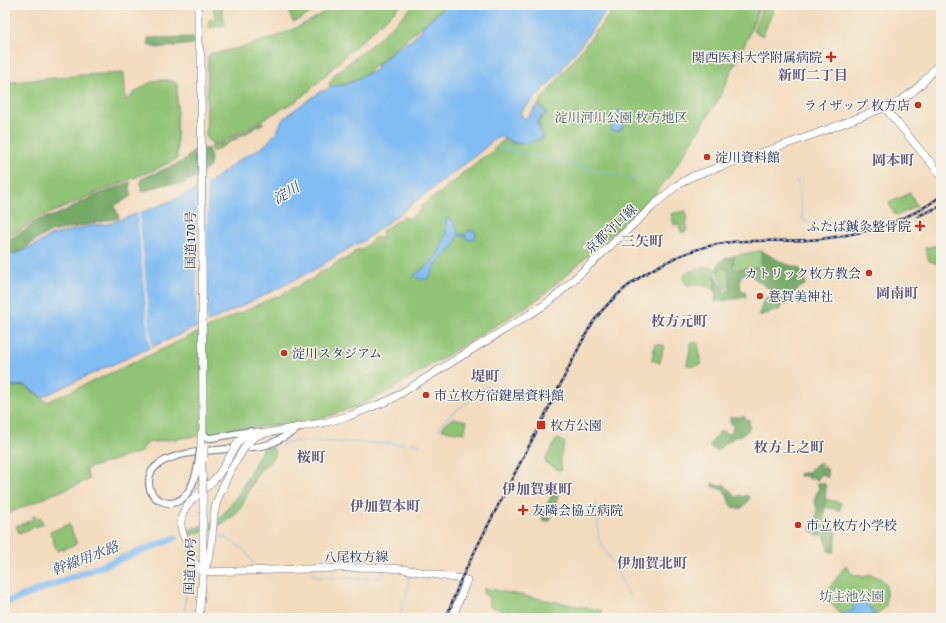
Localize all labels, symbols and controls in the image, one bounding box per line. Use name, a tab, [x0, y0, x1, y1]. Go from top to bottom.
place label: 関西医科大学附属病院	[692, 48, 822, 67]
marker: 関西医科大学附属病院	[825, 51, 837, 63]
district label: 新町二丁目	[778, 65, 848, 85]
place label: ライザップ 枚方店	[804, 96, 910, 115]
marker: ライザップ 枚方店	[913, 100, 923, 110]
park label: 淀川河川公園 枚方地区	[555, 108, 687, 127]
place label: 淀川資料館	[715, 148, 780, 167]
district label: 岡本町	[872, 150, 915, 170]
marker: 淀川資料館	[702, 152, 712, 162]
water label: 淀川	[269, 176, 305, 209]
street label: 京都守口線	[581, 200, 641, 258]
street label: 国道170号	[181, 211, 200, 269]
place label: ふたば鍼灸整骨院	[807, 217, 911, 236]
marker: ふたば鍼灸整骨院	[914, 220, 926, 232]
district label: 三矢町	[621, 231, 664, 251]
place label: カトリック枚方教会	[745, 264, 861, 283]
marker: カトリック枚方教会	[864, 268, 874, 278]
district label: 岡南町	[876, 283, 919, 303]
place label: 意賀美神社	[768, 287, 833, 306]
marker: 意賀美神社	[755, 291, 765, 301]
district label: 枚方元町	[651, 311, 708, 331]
place label: 淀川スタジアム	[292, 344, 382, 363]
marker: 淀川スタジアム	[279, 348, 289, 358]
district label: 堤町	[471, 366, 500, 386]
place label: 市立枚方宿鍵屋資料館	[434, 386, 564, 405]
marker: 市立枚方宿鍵屋資料館	[421, 390, 431, 400]
place label: 枚方公園	[550, 416, 602, 435]
marker: 枚方公園	[535, 419, 547, 431]
district label: 枚方上之町	[754, 437, 825, 457]
district label: 桜町	[297, 447, 326, 467]
district label: 伊加賀東町	[502, 479, 573, 499]
district label: 伊加賀本町	[350, 496, 421, 516]
place label: 友隣会協立病院	[532, 501, 623, 520]
marker: 友隣会協立病院	[517, 504, 529, 516]
place label: 市立枚方小学校	[806, 516, 897, 535]
marker: 市立枚方小学校	[793, 520, 803, 530]
water label: 幹線用水路	[49, 536, 122, 580]
street label: 国道170号	[179, 537, 201, 595]
street label: 八尾枚方線	[323, 547, 389, 567]
district label: 伊加賀北町	[617, 553, 688, 573]
park label: 坊主池公園	[819, 587, 885, 606]

